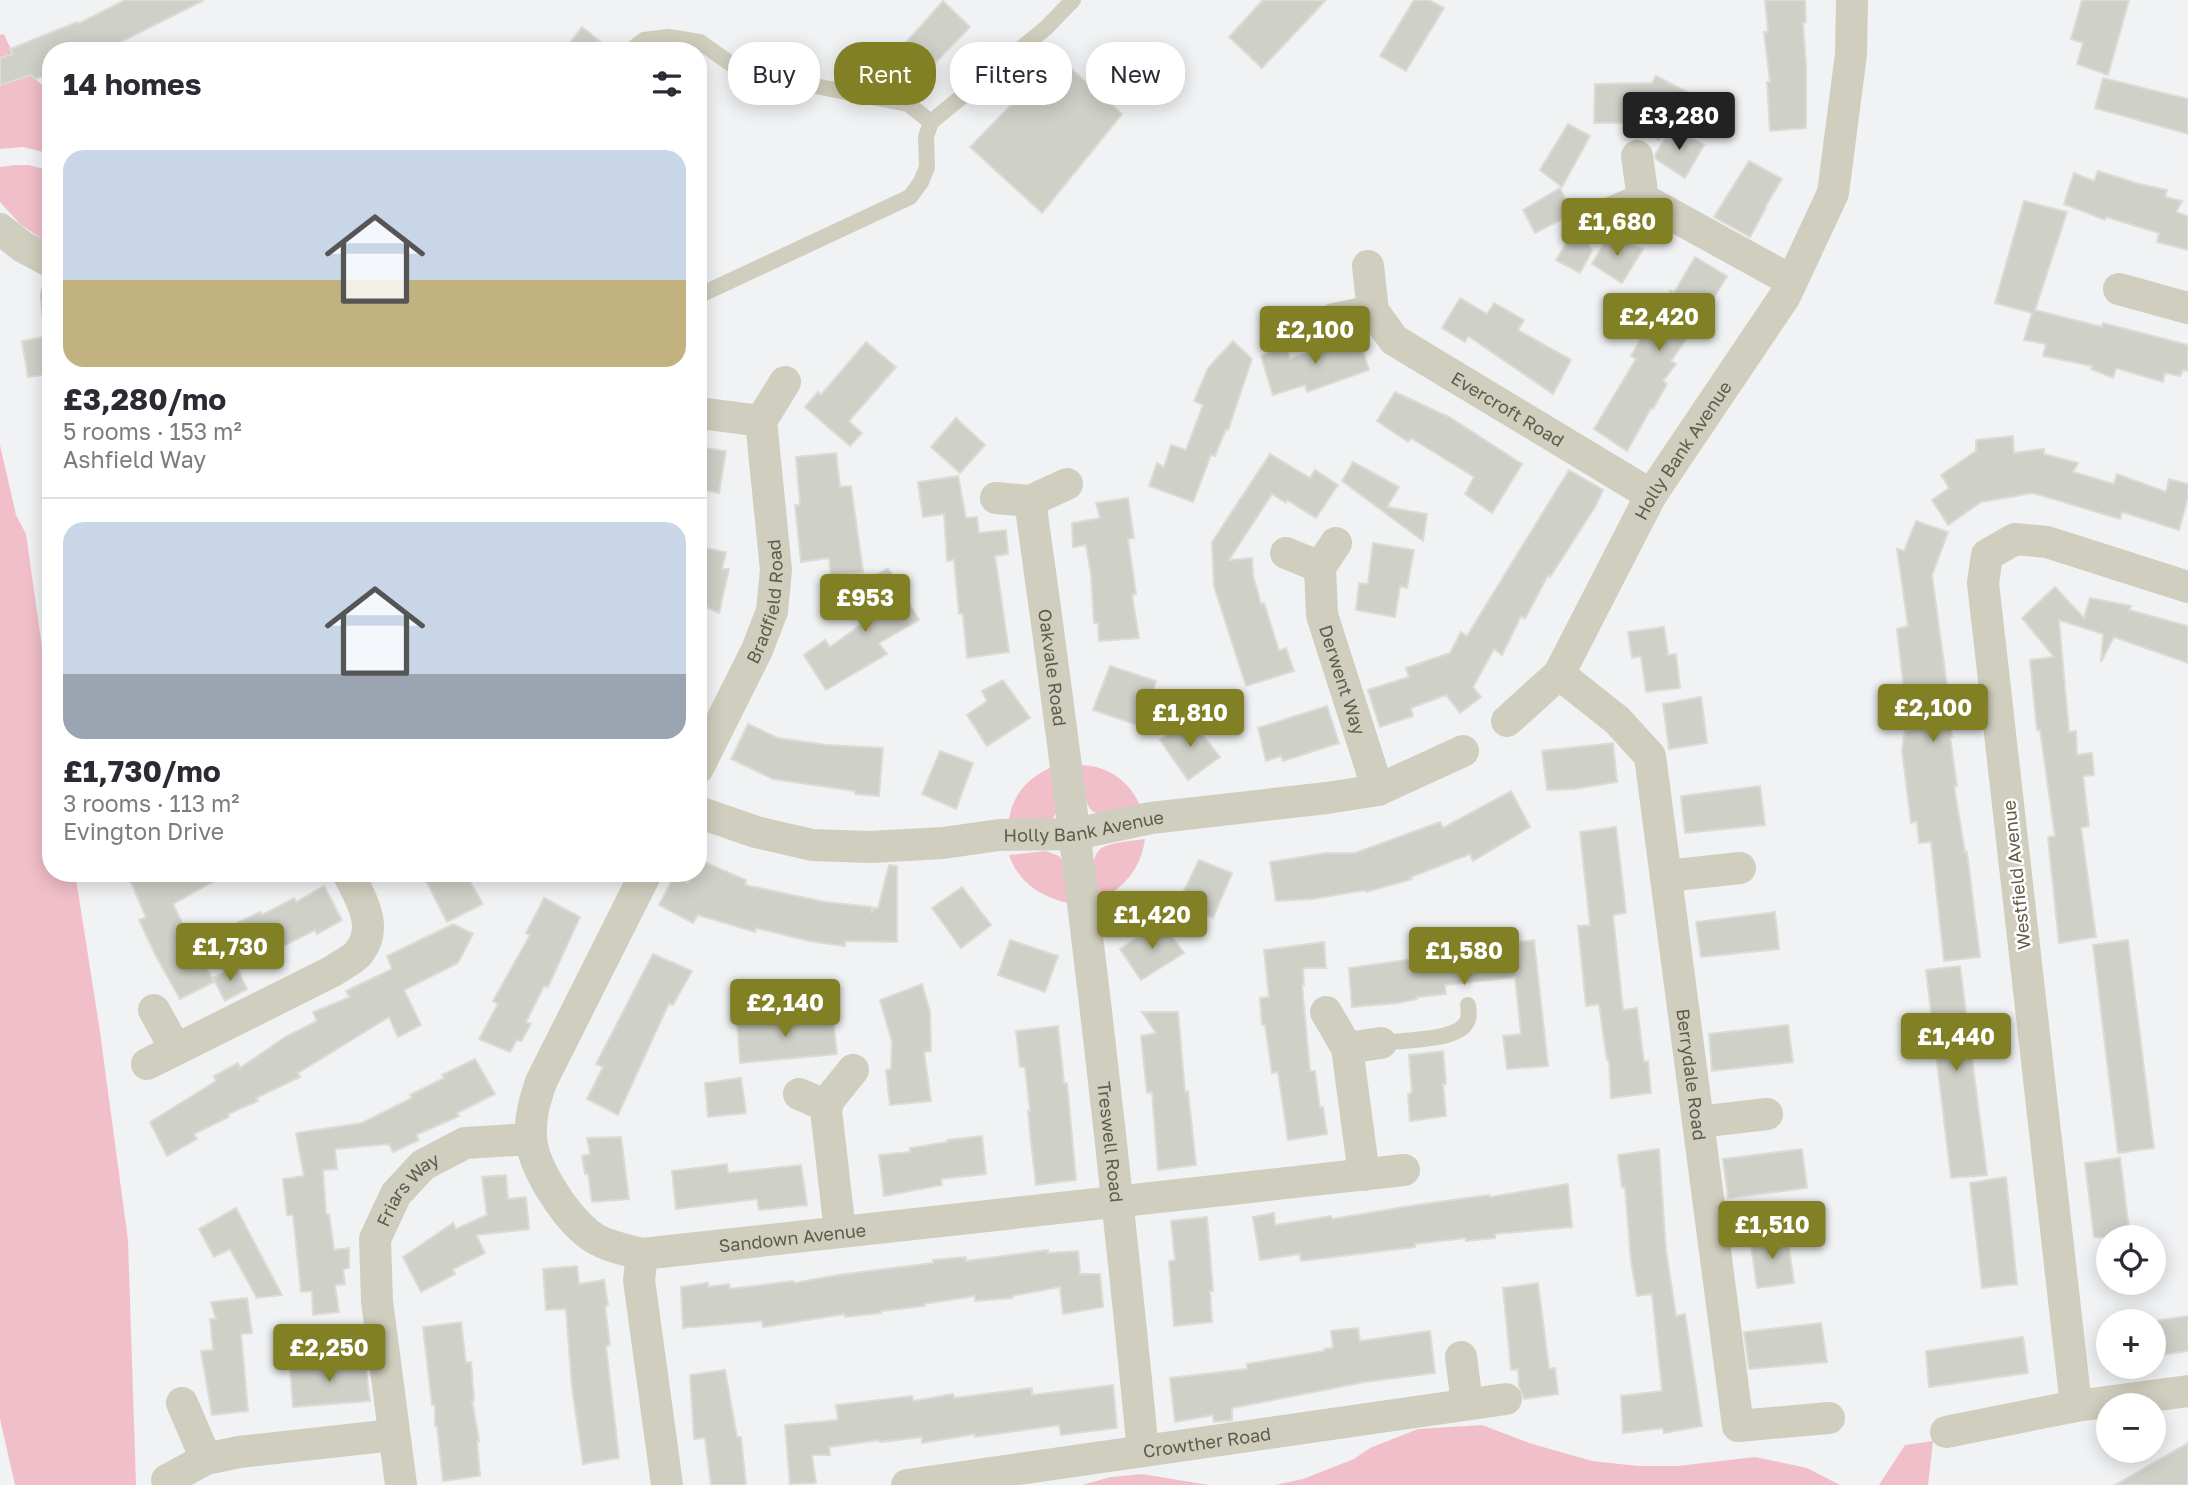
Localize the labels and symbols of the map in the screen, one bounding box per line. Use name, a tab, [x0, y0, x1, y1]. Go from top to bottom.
pin: £3,280	[1622, 92, 1736, 152]
pin: £1,680	[1560, 198, 1674, 258]
pin: £2,420	[1602, 294, 1716, 353]
pin: £2,100	[1258, 306, 1372, 366]
street label: Evercroft Road	[1447, 366, 1568, 451]
street label: Holly Bank Avenue	[1629, 376, 1736, 523]
street label: Bradfield Road	[741, 538, 787, 667]
pin: £953	[824, 574, 906, 634]
street label: Oakvale Road	[1034, 607, 1072, 727]
street label: Derwent Way	[1315, 622, 1371, 738]
pin: £2,100	[1876, 684, 1990, 744]
pin: £1,810	[1133, 690, 1247, 749]
street label: Westfield Avenue	[1997, 799, 2035, 951]
street label: Holly Bank Avenue	[1003, 806, 1165, 846]
pin: £1,420	[1095, 892, 1209, 951]
pin: £1,730	[173, 923, 287, 983]
pin: £1,580	[1407, 928, 1521, 987]
pin: £2,140	[728, 979, 842, 1039]
street label: Berrydale Road	[1672, 1007, 1711, 1142]
pin: £1,440	[1899, 1014, 2013, 1073]
street label: Treswell Road	[1093, 1080, 1128, 1203]
street label: Friars Way	[371, 1148, 443, 1230]
pin: £1,510	[1715, 1202, 1829, 1261]
street label: Sandown Avenue	[717, 1218, 867, 1256]
pin: £2,250	[272, 1324, 386, 1384]
street label: Crowther Road	[1141, 1422, 1272, 1462]

